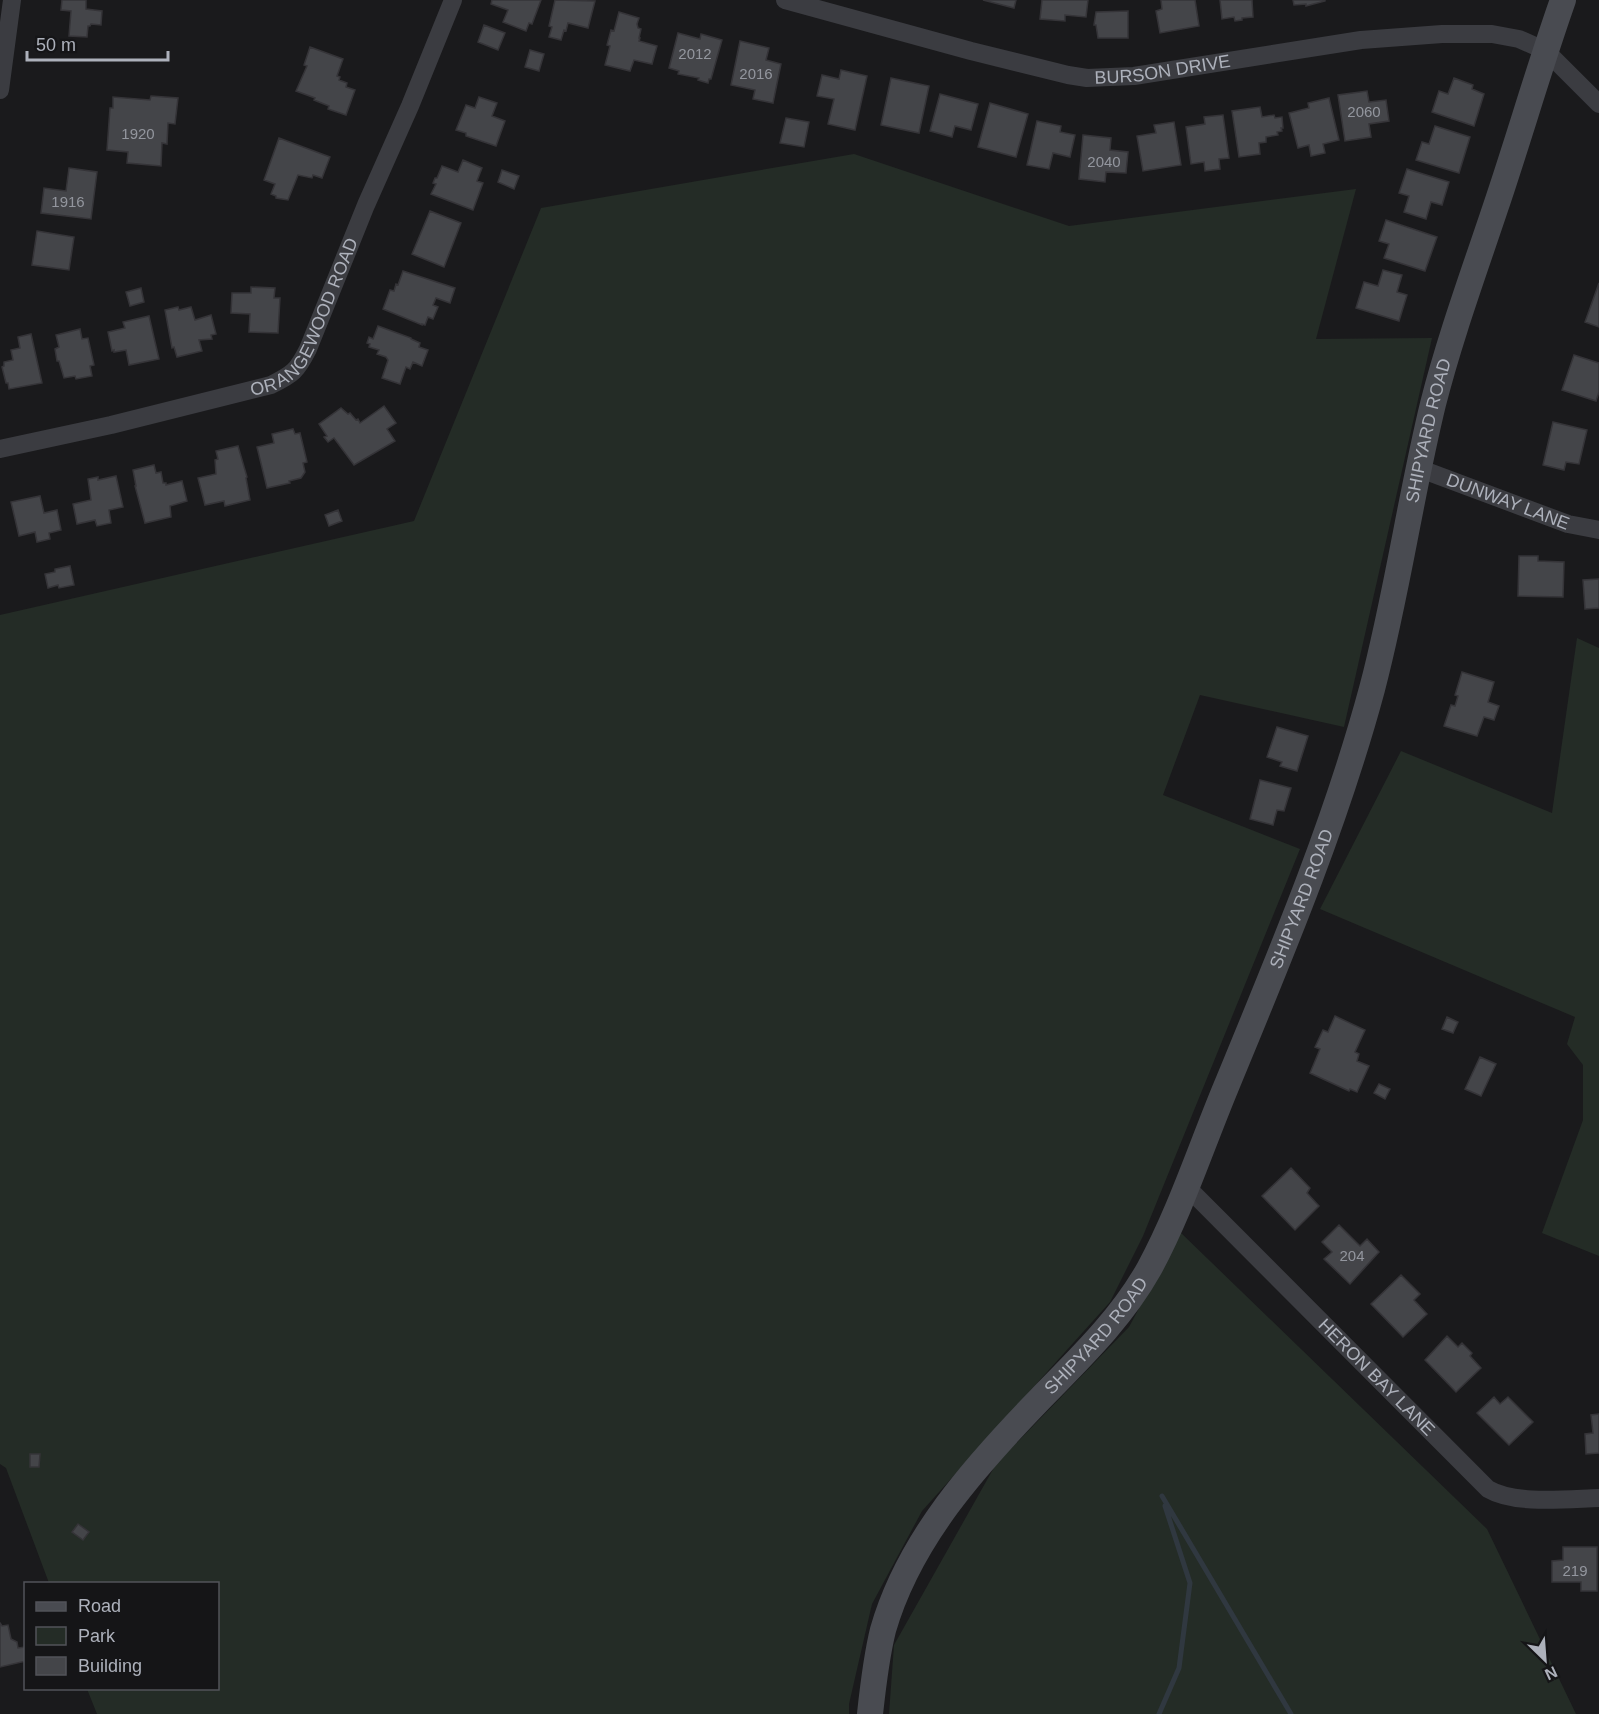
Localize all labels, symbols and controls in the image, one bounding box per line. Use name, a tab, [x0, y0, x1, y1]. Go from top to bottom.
scale bar	[27, 24, 168, 62]
text: 50 m	[36, 35, 76, 55]
house number: 2012	[678, 45, 712, 62]
street label: BURSON DRIVE	[1094, 51, 1232, 88]
house number: 2016	[739, 65, 773, 82]
house number: 2060	[1347, 103, 1381, 120]
house number: 1920	[121, 125, 155, 142]
house number: 2040	[1087, 153, 1121, 170]
house number: 1916	[51, 193, 85, 210]
street label: ORANGEWOOD ROAD	[248, 235, 362, 400]
street label: SHIPYARD ROAD	[1402, 356, 1455, 504]
street label: DUNWAY LANE	[1444, 470, 1572, 534]
street label: SHIPYARD ROAD	[1266, 826, 1337, 971]
house number: 204	[1339, 1247, 1365, 1264]
street label: SHIPYARD ROAD	[1040, 1274, 1152, 1398]
street label: HERON BAY LANE	[1314, 1315, 1439, 1440]
house number: 219	[1562, 1562, 1588, 1579]
legend	[24, 1582, 219, 1690]
text: Road	[78, 1596, 121, 1616]
text: Park	[78, 1626, 116, 1646]
north arrow	[1515, 1630, 1575, 1690]
text: Building	[78, 1656, 142, 1676]
text: N	[1542, 1663, 1560, 1683]

